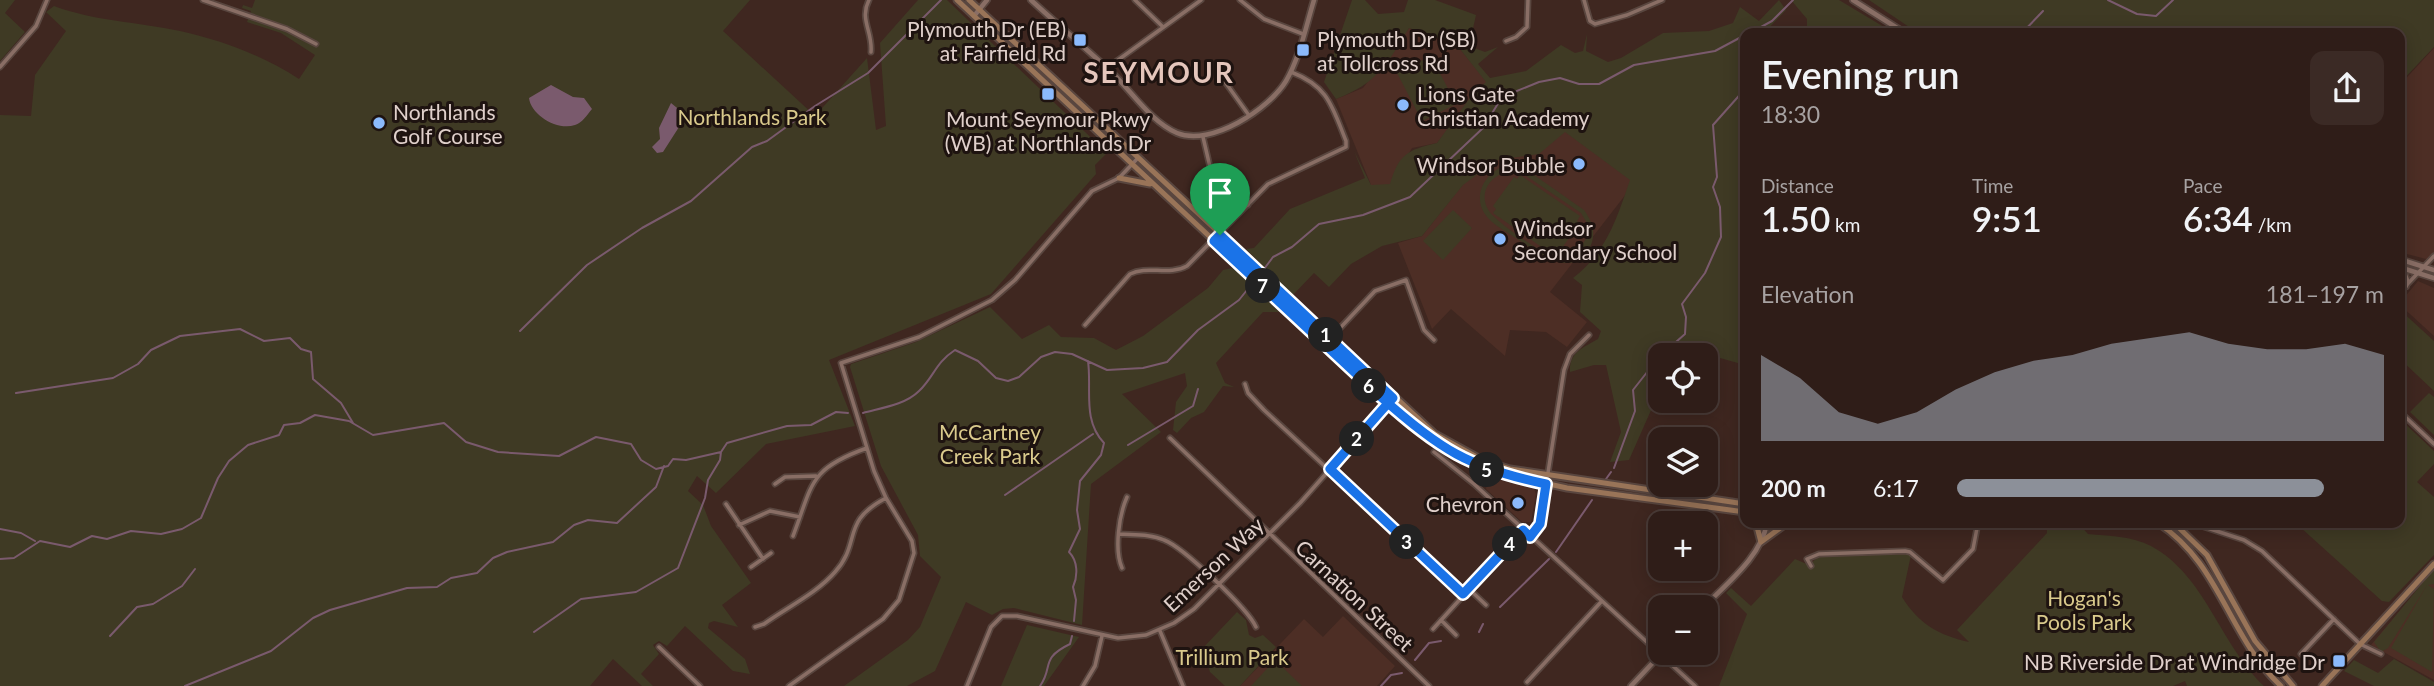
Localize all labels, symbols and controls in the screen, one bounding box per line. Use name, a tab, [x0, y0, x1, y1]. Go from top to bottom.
place label: Plymouth Dr (EB) at Fairfield Rd	[907, 16, 1066, 65]
place label: Plymouth Dr (SB) at Tollcross Rd	[1317, 26, 1475, 75]
marker: Plymouth Dr (EB) at Fairfield Rd	[1072, 32, 1088, 48]
marker: Plymouth Dr (SB) at Tollcross Rd	[1295, 42, 1311, 58]
text: Evening run	[1761, 51, 1960, 97]
button: share	[2310, 51, 2384, 125]
district label: SEYMOUR	[1083, 55, 1235, 89]
place label: Lions Gate Christian Academy	[1417, 81, 1590, 130]
marker: Mount Seymour Pkwy (WB) at Northlands Dr	[1040, 86, 1056, 102]
marker: Lions Gate Christian Academy	[1395, 97, 1411, 113]
place label: Northlands Golf Course	[393, 99, 503, 148]
text: 18:30	[1761, 100, 1820, 128]
park label: Northlands Park	[678, 104, 827, 129]
place label: Mount Seymour Pkwy (WB) at Northlands Dr	[945, 106, 1152, 155]
marker: Northlands Golf Course	[371, 115, 387, 131]
place label: Windsor Bubble	[1417, 152, 1565, 177]
marker: Windsor Bubble	[1571, 156, 1587, 172]
pin	[1190, 163, 1250, 235]
icon: arrive	[1201, 174, 1239, 212]
text: Distance	[1761, 174, 1834, 197]
text: Time	[1972, 174, 2013, 197]
text: Pace	[2183, 174, 2222, 197]
text: 1.50	[1761, 197, 1830, 239]
text: 9:51	[1972, 197, 2042, 239]
text: 6:34	[2183, 197, 2253, 239]
text: km	[1830, 213, 1860, 236]
text: /km	[2253, 213, 2292, 236]
place label: Windsor Secondary School	[1514, 215, 1677, 264]
marker: Windsor Secondary School	[1492, 231, 1508, 247]
pin: 7	[1246, 268, 1280, 304]
text: 7	[1257, 274, 1268, 297]
text: Elevation	[1761, 280, 1854, 308]
text: 181–197 m	[2266, 280, 2384, 308]
pin: 1	[1308, 318, 1344, 352]
text: 1	[1320, 323, 1331, 346]
map controls	[1648, 343, 1718, 665]
button: locate	[1648, 343, 1718, 413]
pin: 6	[1352, 368, 1386, 404]
text: 6	[1363, 374, 1374, 397]
park label: McCartney Creek Park	[939, 419, 1041, 468]
pin: 2	[1340, 422, 1374, 457]
text: 2	[1351, 427, 1362, 450]
button: layers	[1648, 427, 1718, 497]
pin: 5	[1470, 452, 1504, 488]
text: 5	[1481, 458, 1492, 481]
text: 200 m	[1761, 474, 1826, 502]
text: 6:17	[1873, 474, 1919, 502]
place label: Chevron	[1426, 491, 1504, 516]
marker: Chevron	[1510, 495, 1526, 511]
street label: Emerson Way	[1158, 511, 1268, 617]
button: +	[1648, 511, 1718, 581]
pin: 3	[1390, 524, 1424, 560]
pin: 4	[1492, 526, 1528, 562]
text: 3	[1401, 530, 1412, 553]
text: 4	[1504, 532, 1515, 555]
street label: Carnation Street	[1291, 534, 1419, 656]
park label: Hogan's Pools Park	[2036, 585, 2132, 634]
button: −	[1648, 595, 1718, 665]
park label: Trillium Park	[1175, 644, 1289, 669]
place label: NB Riverside Dr at Windridge Dr	[2024, 649, 2325, 674]
marker: NB Riverside Dr at Windridge Dr	[2331, 653, 2347, 669]

